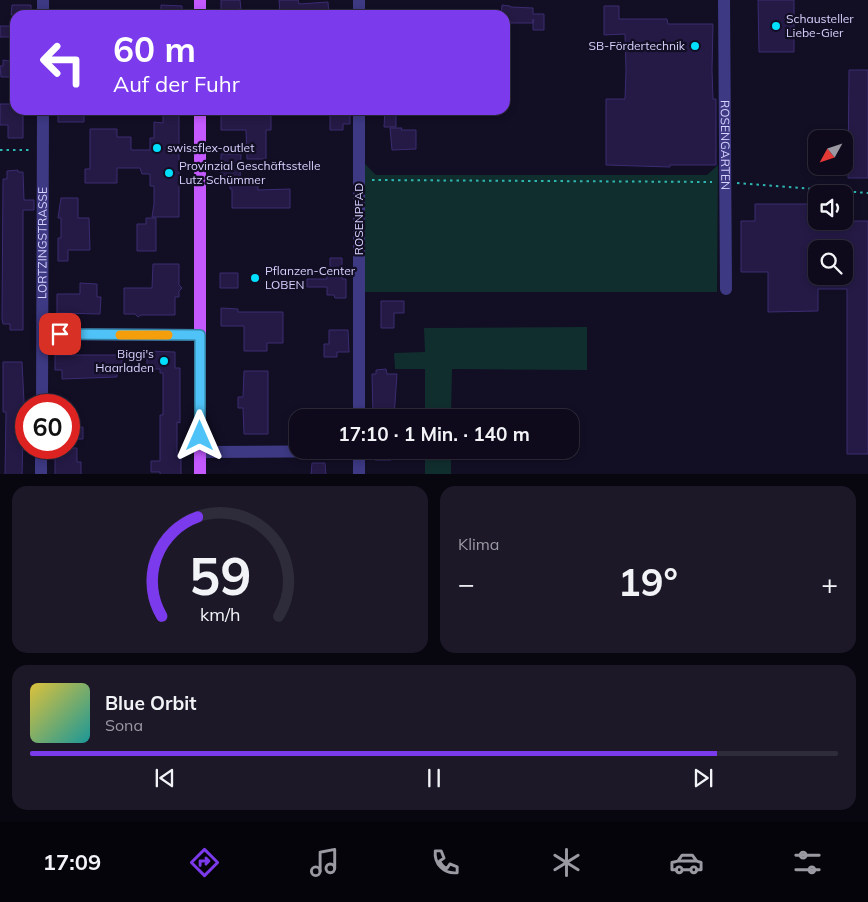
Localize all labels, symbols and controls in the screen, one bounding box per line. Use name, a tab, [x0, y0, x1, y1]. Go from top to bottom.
place label: Schausteller Liebe-Gier	[786, 11, 854, 40]
marker: Schausteller Liebe-Gier	[770, 20, 782, 32]
text: 60 m	[113, 27, 196, 71]
icon: left	[30, 30, 95, 95]
place label: SB-Fördertechnik	[588, 38, 686, 53]
marker: SB-Fördertechnik	[689, 40, 701, 52]
text: Auf der Fuhr	[113, 70, 240, 98]
street label: ROSENGARTEN	[718, 100, 733, 190]
north arrow	[808, 130, 852, 175]
map controls	[808, 130, 853, 285]
place label: swissflex-outlet	[167, 140, 254, 155]
marker: swissflex-outlet	[151, 142, 163, 154]
place label: Provinzial Geschäftsstelle Lutz Schümmer	[179, 158, 320, 187]
marker: Provinzial Geschäftsstelle Lutz Schümmer	[163, 167, 175, 179]
street label: ROSENPFAD	[351, 183, 366, 255]
button: sound	[808, 185, 853, 230]
street label: LORTZINGSTRASSE	[34, 187, 50, 299]
button: search	[808, 240, 853, 285]
place label: Pflanzen-Center LOBEN	[265, 263, 356, 292]
marker: Pflanzen-Center LOBEN	[249, 272, 261, 284]
pin	[39, 313, 81, 355]
icon: arrive	[46, 320, 74, 348]
place label: Biggi's Haarladen	[95, 346, 154, 375]
marker: Biggi's Haarladen	[158, 355, 170, 367]
speed limit sign: 60	[15, 394, 80, 459]
position arrow	[173, 409, 225, 461]
text: 17:10 · 1 Min. · 140 m	[338, 422, 530, 446]
text: Klima	[458, 534, 499, 554]
text: 59	[189, 543, 251, 608]
text: 19°	[618, 558, 678, 606]
text: −	[458, 566, 475, 601]
text: +	[821, 566, 838, 601]
text: km/h	[200, 603, 240, 625]
text: Blue Orbit	[105, 691, 196, 715]
text: Sona	[105, 715, 143, 735]
icon: previous	[151, 764, 179, 792]
icon: pause	[420, 764, 448, 792]
icon: next	[689, 764, 717, 792]
icon: directions	[187, 845, 222, 880]
icon: music	[307, 845, 342, 880]
icon: phone	[428, 845, 463, 880]
icon: climate	[549, 845, 584, 880]
icon: car	[669, 845, 704, 880]
icon: filters	[790, 845, 825, 880]
text: 17:09	[43, 848, 101, 876]

